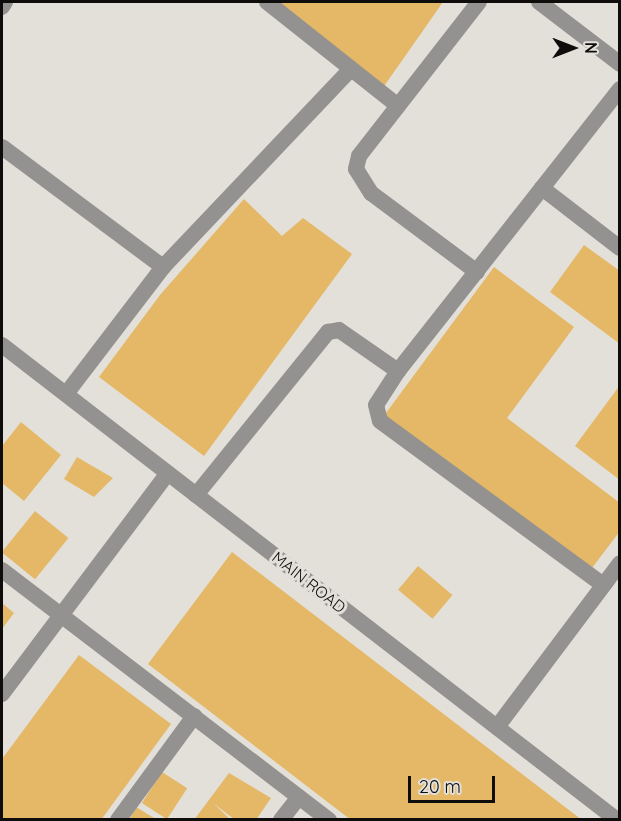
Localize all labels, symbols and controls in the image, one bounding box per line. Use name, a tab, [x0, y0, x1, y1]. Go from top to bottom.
north arrow	[543, 18, 603, 78]
text: N	[581, 42, 601, 54]
street label: MAIN ROAD	[268, 547, 350, 617]
scale bar	[411, 764, 498, 802]
text: 20 m	[419, 775, 461, 798]

